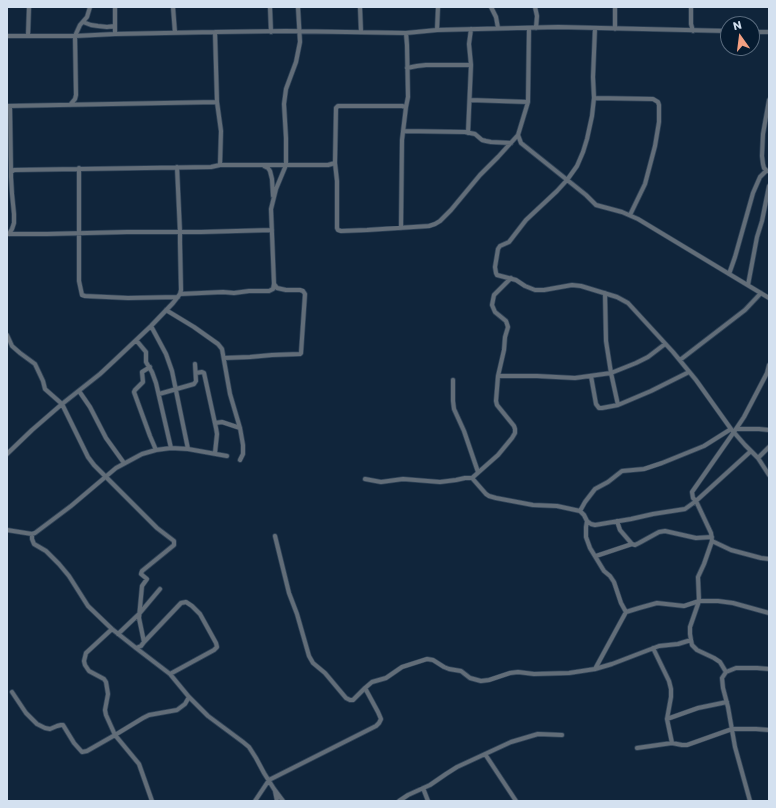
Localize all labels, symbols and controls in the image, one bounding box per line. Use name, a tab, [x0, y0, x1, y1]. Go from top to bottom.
north arrow	[720, 16, 760, 56]
text: N	[731, 17, 743, 34]

